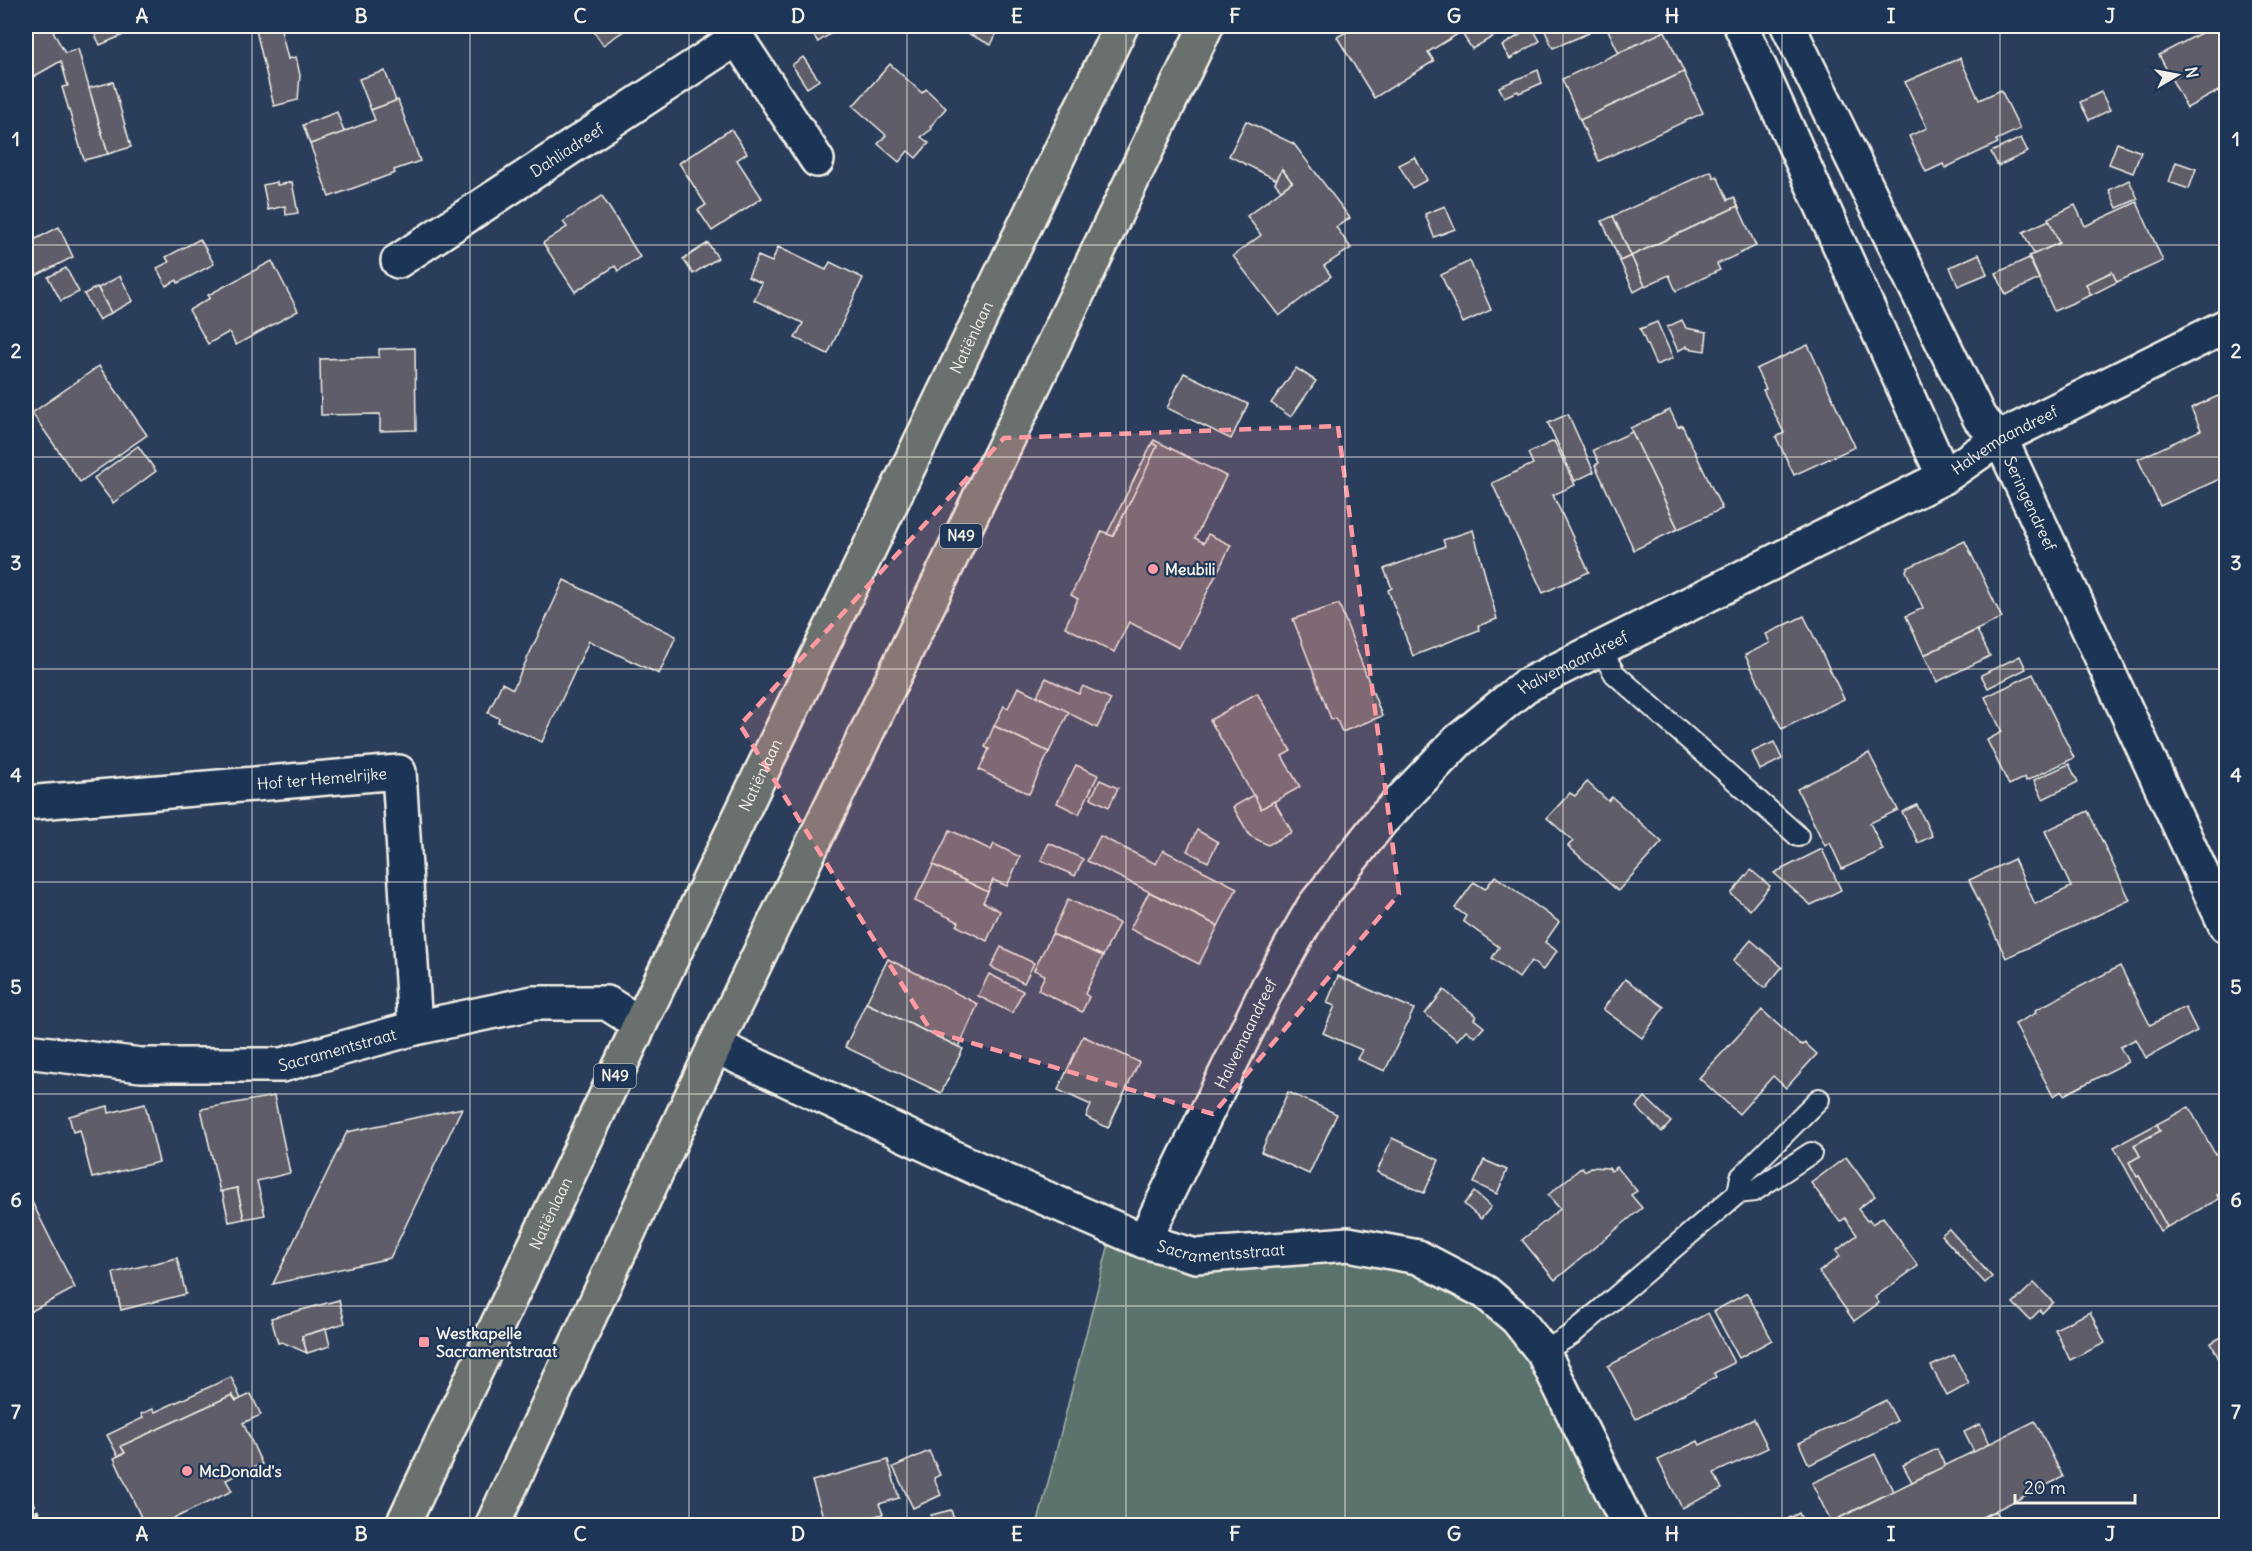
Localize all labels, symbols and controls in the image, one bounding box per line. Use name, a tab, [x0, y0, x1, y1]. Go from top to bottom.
text: A	[136, 3, 149, 28]
text: B	[354, 3, 368, 28]
text: C	[573, 3, 587, 28]
text: D	[791, 3, 805, 28]
text: E	[1011, 3, 1023, 28]
text: F	[1229, 3, 1241, 28]
text: G	[1447, 3, 1461, 28]
text: H	[1665, 3, 1679, 28]
text: I	[1887, 3, 1896, 28]
text: J	[2105, 3, 2116, 28]
north arrow	[2147, 45, 2207, 105]
text: N	[2181, 65, 2203, 80]
street label: Dahliadreef	[526, 118, 608, 181]
text: 1	[12, 126, 20, 151]
text: 1	[2232, 126, 2240, 151]
street label: Natiënlaan	[945, 298, 997, 377]
text: 2	[11, 338, 22, 363]
text: 2	[2231, 338, 2242, 363]
street label: Halvemaandreef	[1947, 401, 2061, 479]
street label: Seringendreef	[2000, 453, 2061, 554]
road number: N49	[940, 524, 982, 548]
text: 3	[10, 550, 22, 575]
text: 3	[2230, 550, 2242, 575]
place label: Meubili	[1165, 559, 1215, 579]
marker: Meubili	[1146, 562, 1160, 576]
street label: Halvemaandreef	[1513, 626, 1632, 698]
street label: Natiënlaan	[734, 735, 786, 814]
text: 4	[10, 762, 22, 787]
text: 4	[2230, 762, 2242, 787]
street label: Hof ter Hemelrijke	[256, 763, 388, 794]
text: 5	[10, 974, 22, 999]
street label: Halvemaandreef	[1210, 974, 1281, 1092]
text: 5	[2230, 974, 2242, 999]
street label: Sacramentstraat	[276, 1024, 399, 1076]
road number: N49	[594, 1064, 636, 1088]
street label: Natiënlaan	[524, 1174, 576, 1253]
text: 6	[10, 1187, 22, 1212]
text: 6	[2230, 1187, 2242, 1212]
street label: Sacramentsstraat	[1155, 1235, 1286, 1266]
place label: Westkapelle Sacramentstraat	[436, 1323, 558, 1361]
marker: Westkapelle Sacramentstraat	[417, 1335, 431, 1349]
text: 7	[11, 1399, 21, 1424]
text: 7	[2231, 1399, 2241, 1424]
place label: McDonald's	[199, 1461, 282, 1481]
marker: McDonald's	[180, 1464, 194, 1478]
scale bar	[2015, 1467, 2135, 1505]
text: 20 m	[2024, 1476, 2066, 1499]
text: A	[136, 1521, 149, 1546]
text: B	[354, 1521, 368, 1546]
text: C	[573, 1521, 587, 1546]
text: D	[791, 1521, 805, 1546]
text: E	[1011, 1521, 1023, 1546]
text: F	[1229, 1521, 1241, 1546]
text: G	[1447, 1521, 1461, 1546]
text: H	[1665, 1521, 1679, 1546]
text: I	[1887, 1521, 1896, 1546]
text: J	[2105, 1521, 2116, 1546]

